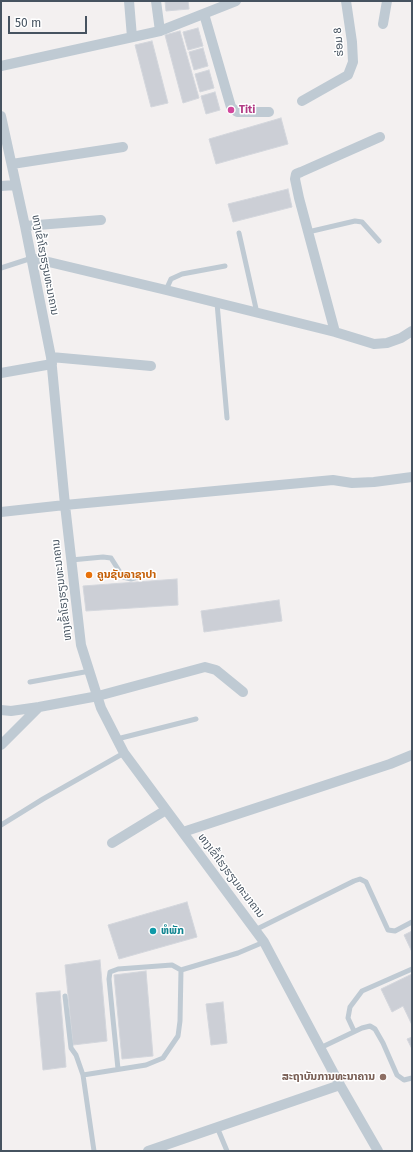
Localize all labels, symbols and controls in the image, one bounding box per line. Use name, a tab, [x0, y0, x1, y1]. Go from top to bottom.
scale bar	[10, 8, 89, 34]
text: 50 m	[15, 16, 41, 30]
street label: ຮ່ອມ 8	[331, 27, 347, 57]
place label: Titi	[239, 103, 255, 117]
marker: Titi	[226, 105, 236, 115]
street label: ທາງເຂົ້າໂຮງຮຽນທະນາຄານ	[29, 214, 61, 316]
street label: ທາງເຂົ້າໂຮງຮຽນທະນາຄານ	[49, 538, 75, 642]
place label: ຄູນຊັບລາຊາປາ	[97, 568, 156, 582]
marker: ຄູນຊັບລາຊາປາ	[84, 570, 94, 580]
street label: ທາງເຂົ້າໂຮງຮຽນທະນາຄານ	[195, 831, 267, 921]
place label: ຫໍພັກ	[161, 924, 184, 938]
marker: ຫໍພັກ	[148, 926, 158, 936]
place label: ສະຖາບັນການທະນາຄານ	[282, 1070, 375, 1084]
marker: ສະຖາບັນການທະນາຄານ	[378, 1072, 388, 1082]

